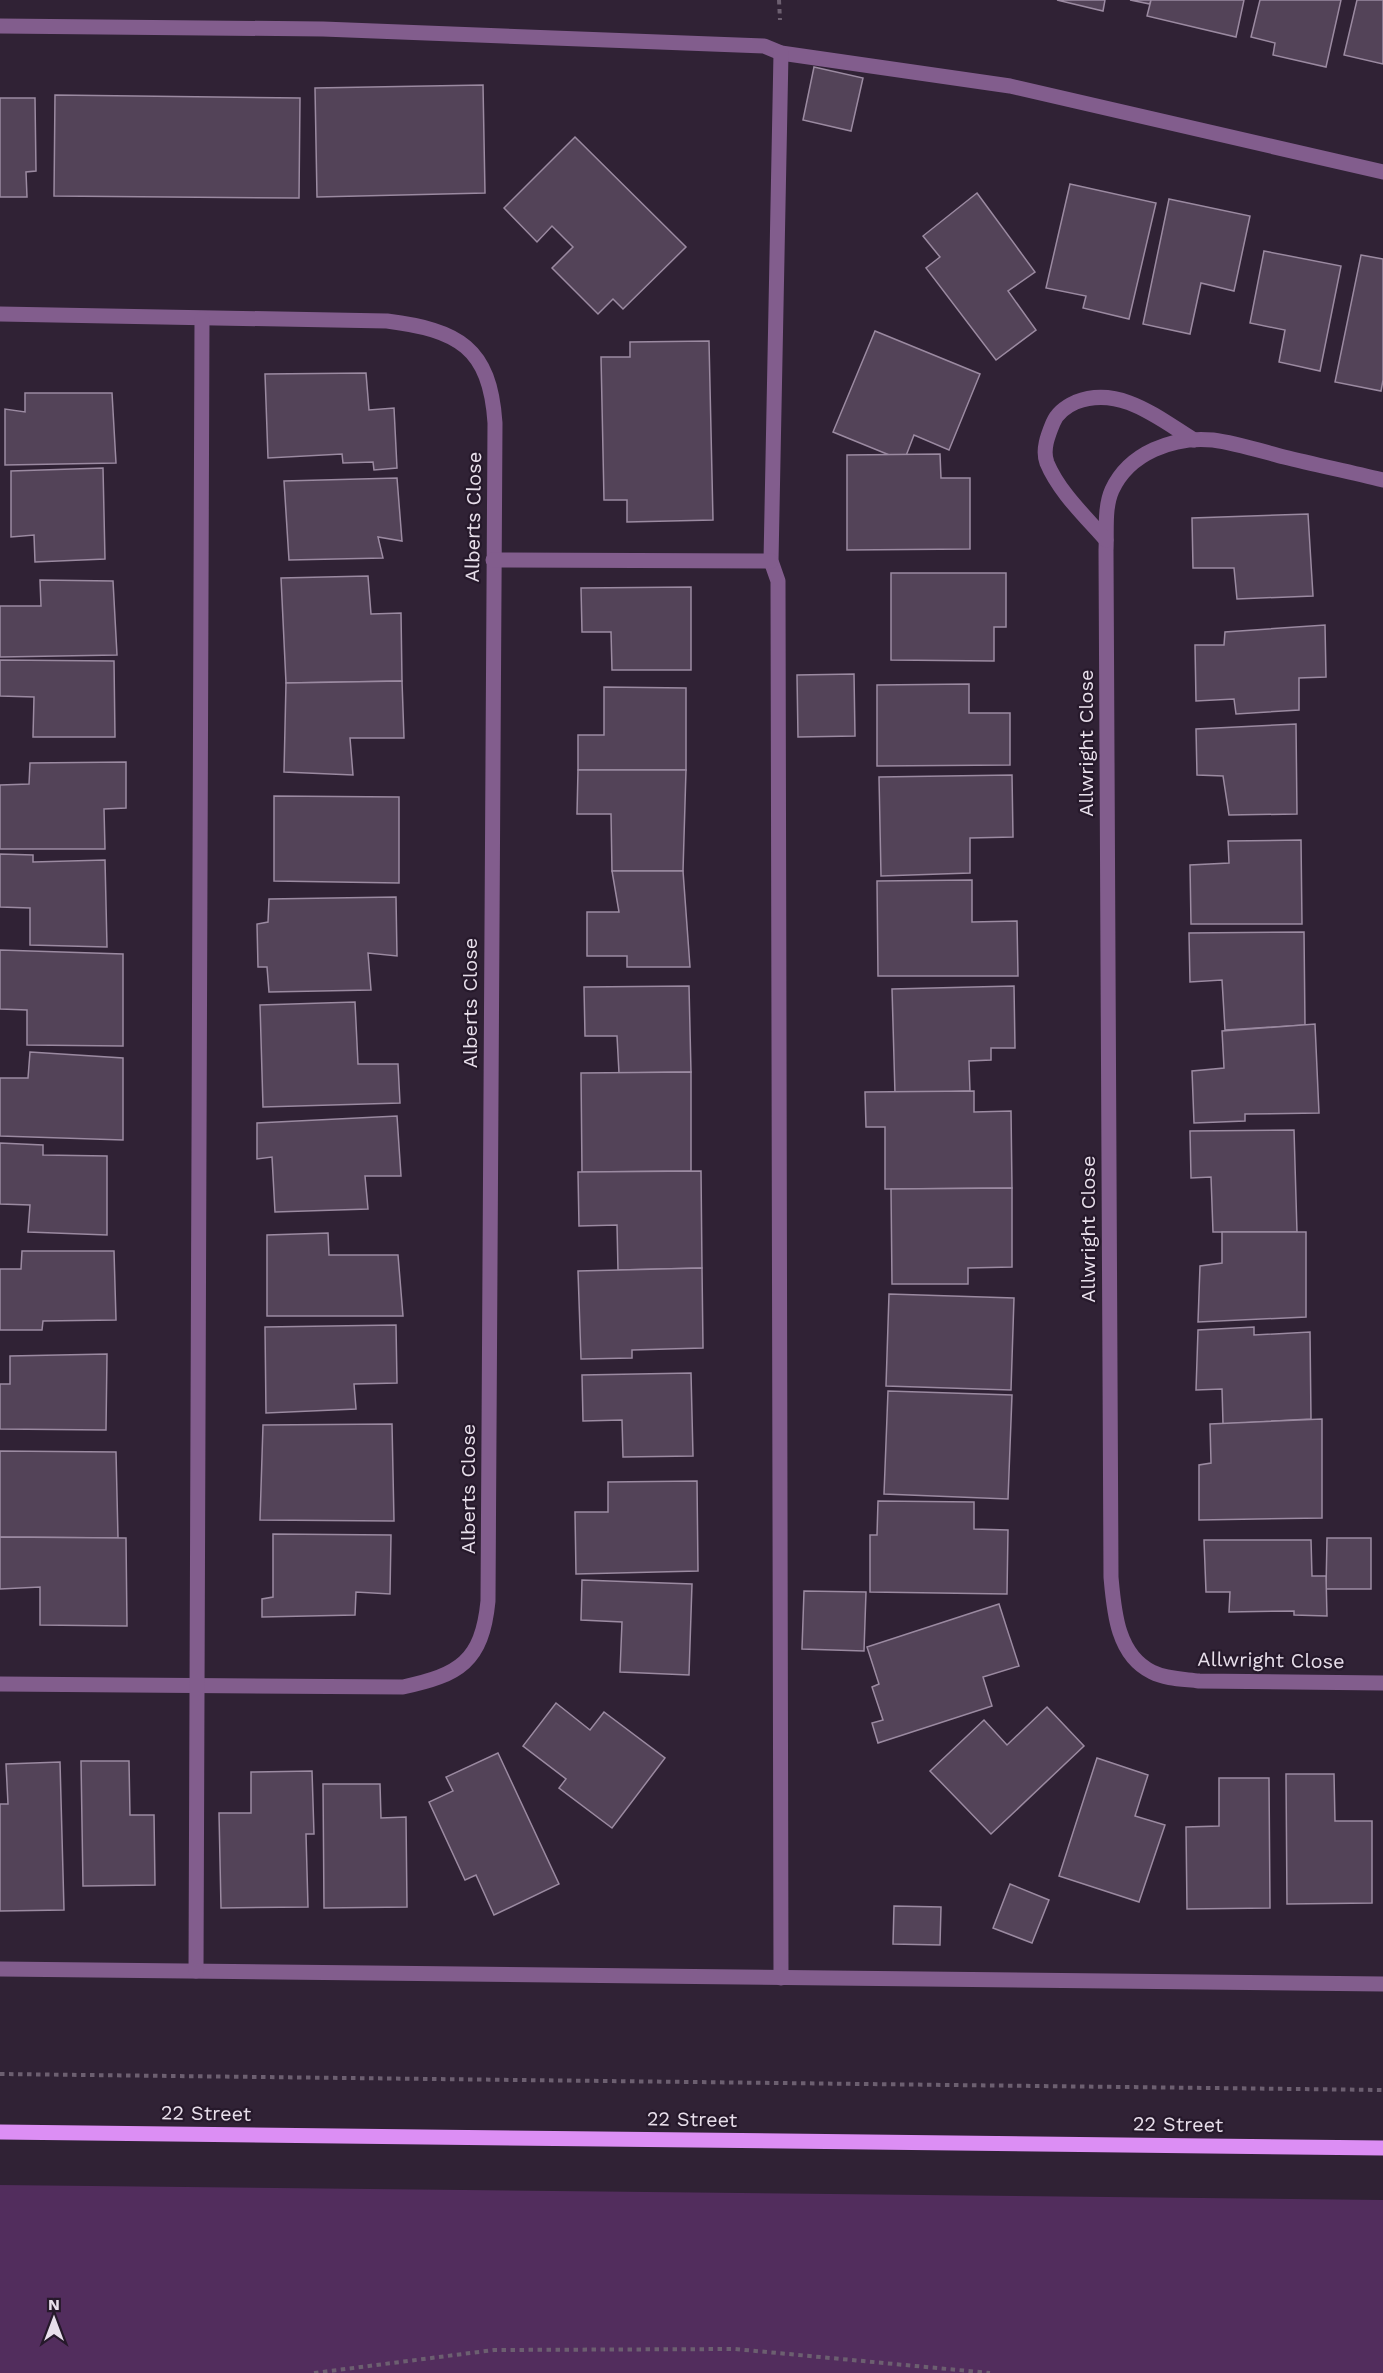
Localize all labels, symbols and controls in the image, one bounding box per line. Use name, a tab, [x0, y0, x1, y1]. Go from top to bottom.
street label: Alberts Close	[460, 451, 486, 583]
street label: Allwright Close	[1074, 669, 1098, 817]
street label: Alberts Close	[458, 938, 482, 1068]
street label: Allwright Close	[1076, 1155, 1100, 1303]
street label: Alberts Close	[456, 1424, 480, 1554]
street label: Allwright Close	[1197, 1647, 1345, 1673]
street label: 22 Street	[161, 2100, 252, 2126]
street label: 22 Street	[647, 2106, 738, 2132]
street label: 22 Street	[1133, 2111, 1224, 2137]
north arrow	[24, 2289, 84, 2349]
text: N	[48, 2295, 60, 2314]

